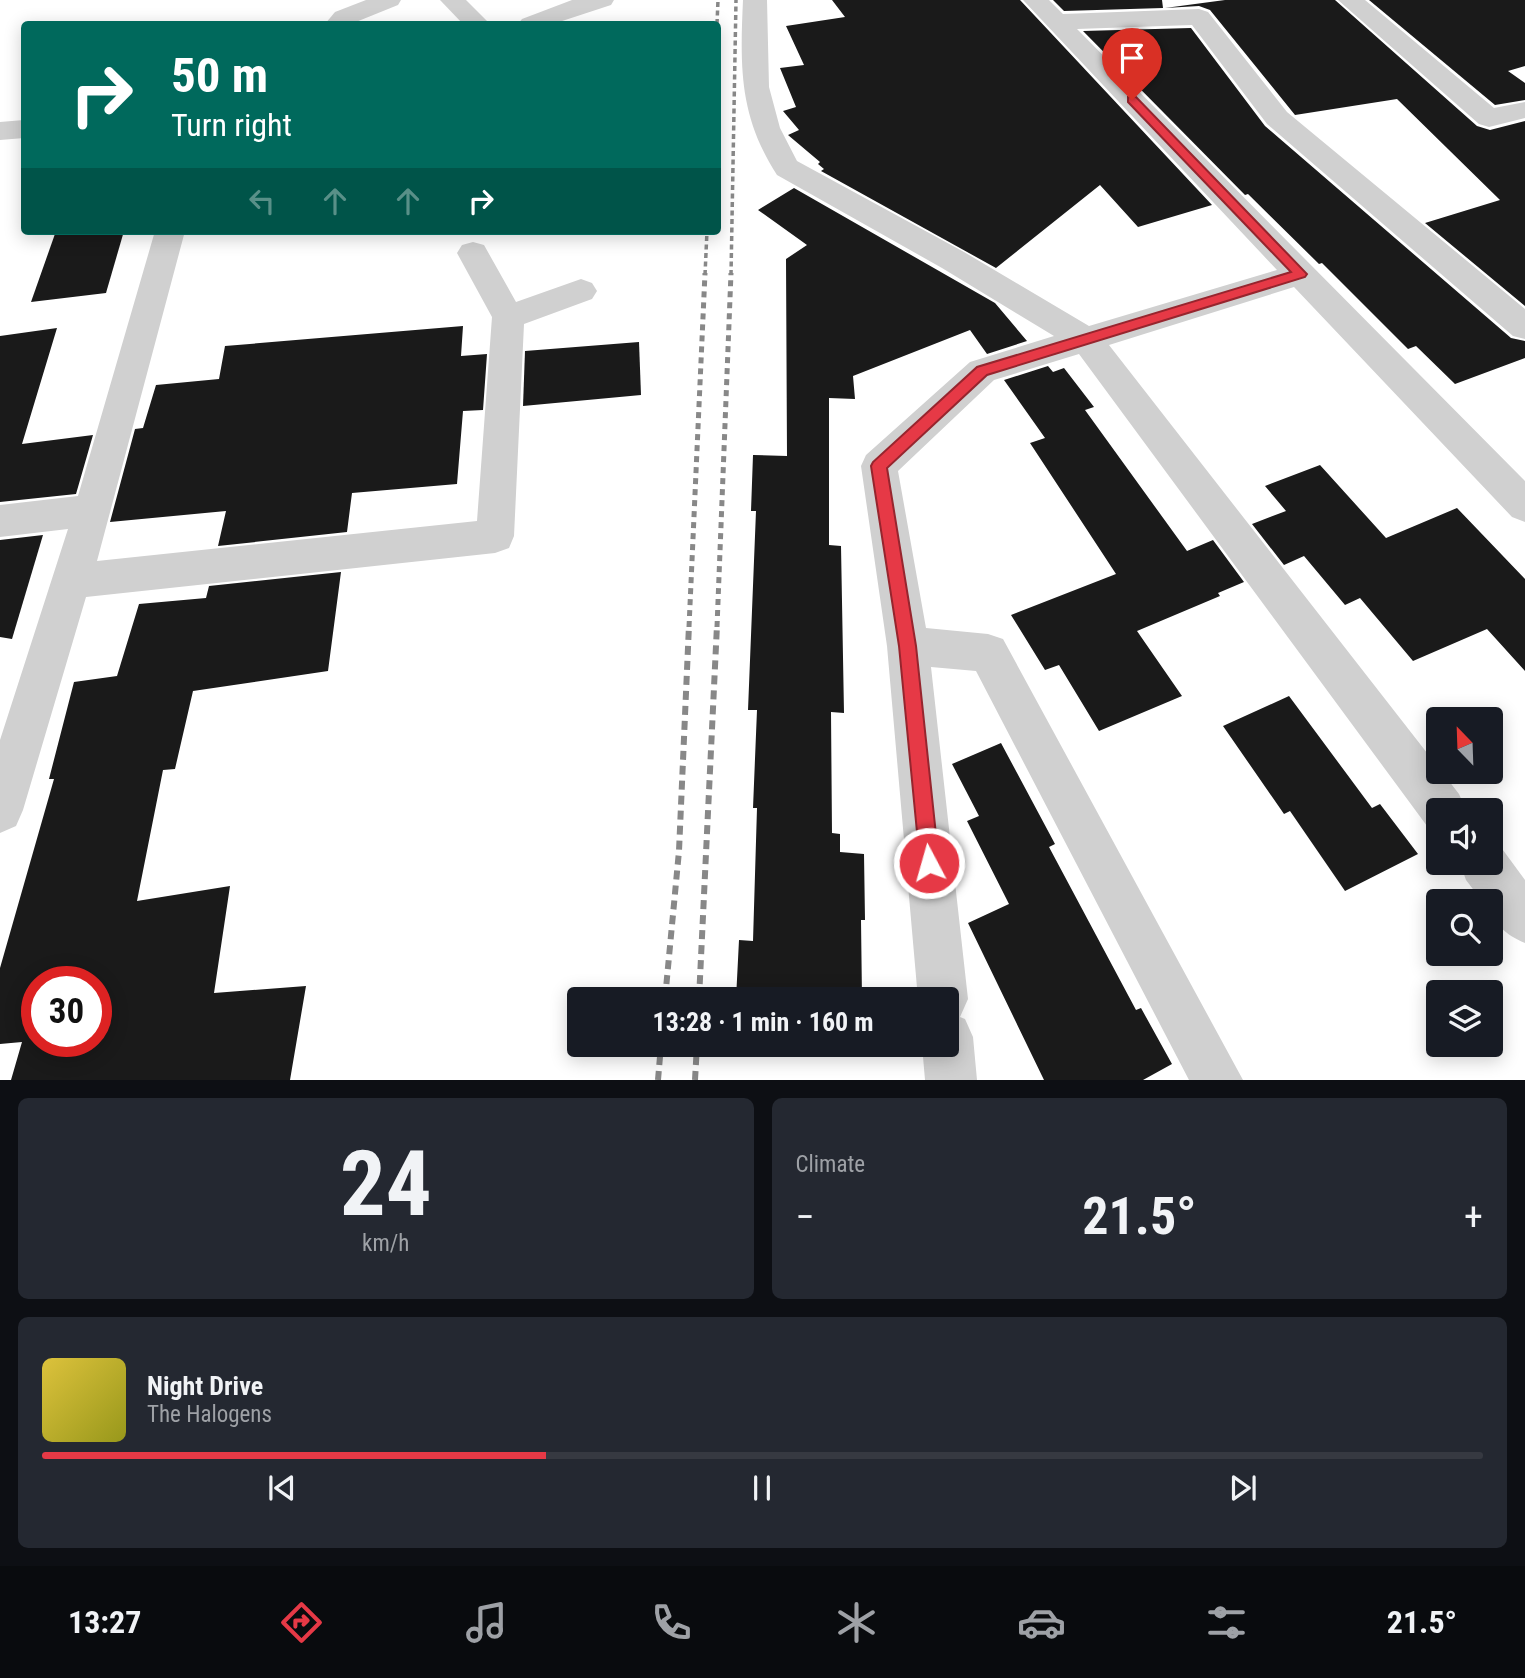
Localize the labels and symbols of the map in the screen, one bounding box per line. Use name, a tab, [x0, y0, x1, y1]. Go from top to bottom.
pin	[1102, 28, 1162, 100]
north arrow	[1426, 707, 1503, 784]
position arrow	[892, 826, 966, 900]
speed limit sign: 30	[21, 966, 112, 1057]

